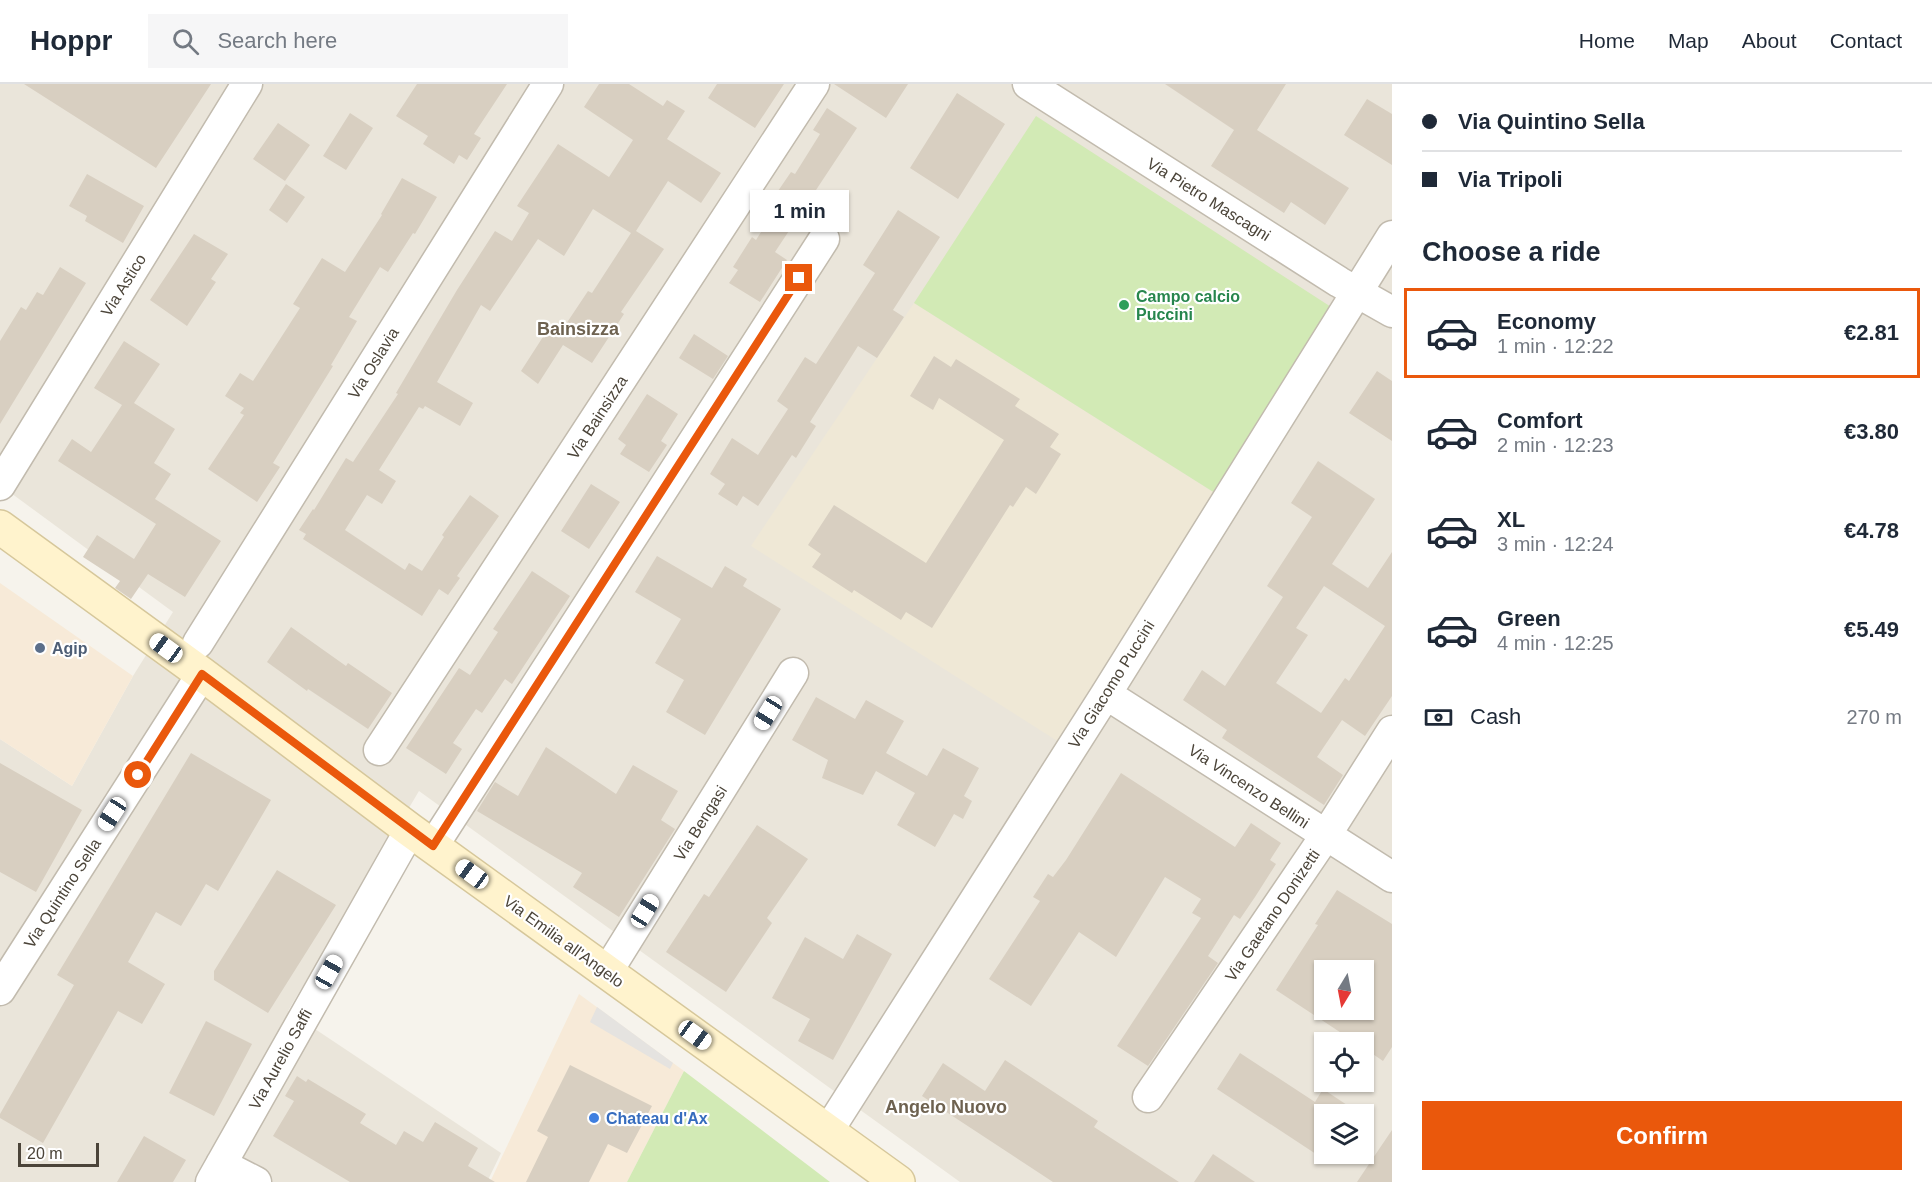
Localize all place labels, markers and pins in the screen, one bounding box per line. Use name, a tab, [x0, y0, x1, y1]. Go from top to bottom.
place label: Campo calcio Puccini	[1136, 288, 1240, 323]
marker: Campo calcio Puccini	[1117, 298, 1131, 312]
place label: Agip	[52, 640, 88, 657]
marker: Agip	[33, 641, 47, 655]
place label: Chateau d'Ax	[606, 1110, 708, 1127]
marker: Chateau d'Ax	[587, 1111, 601, 1125]

